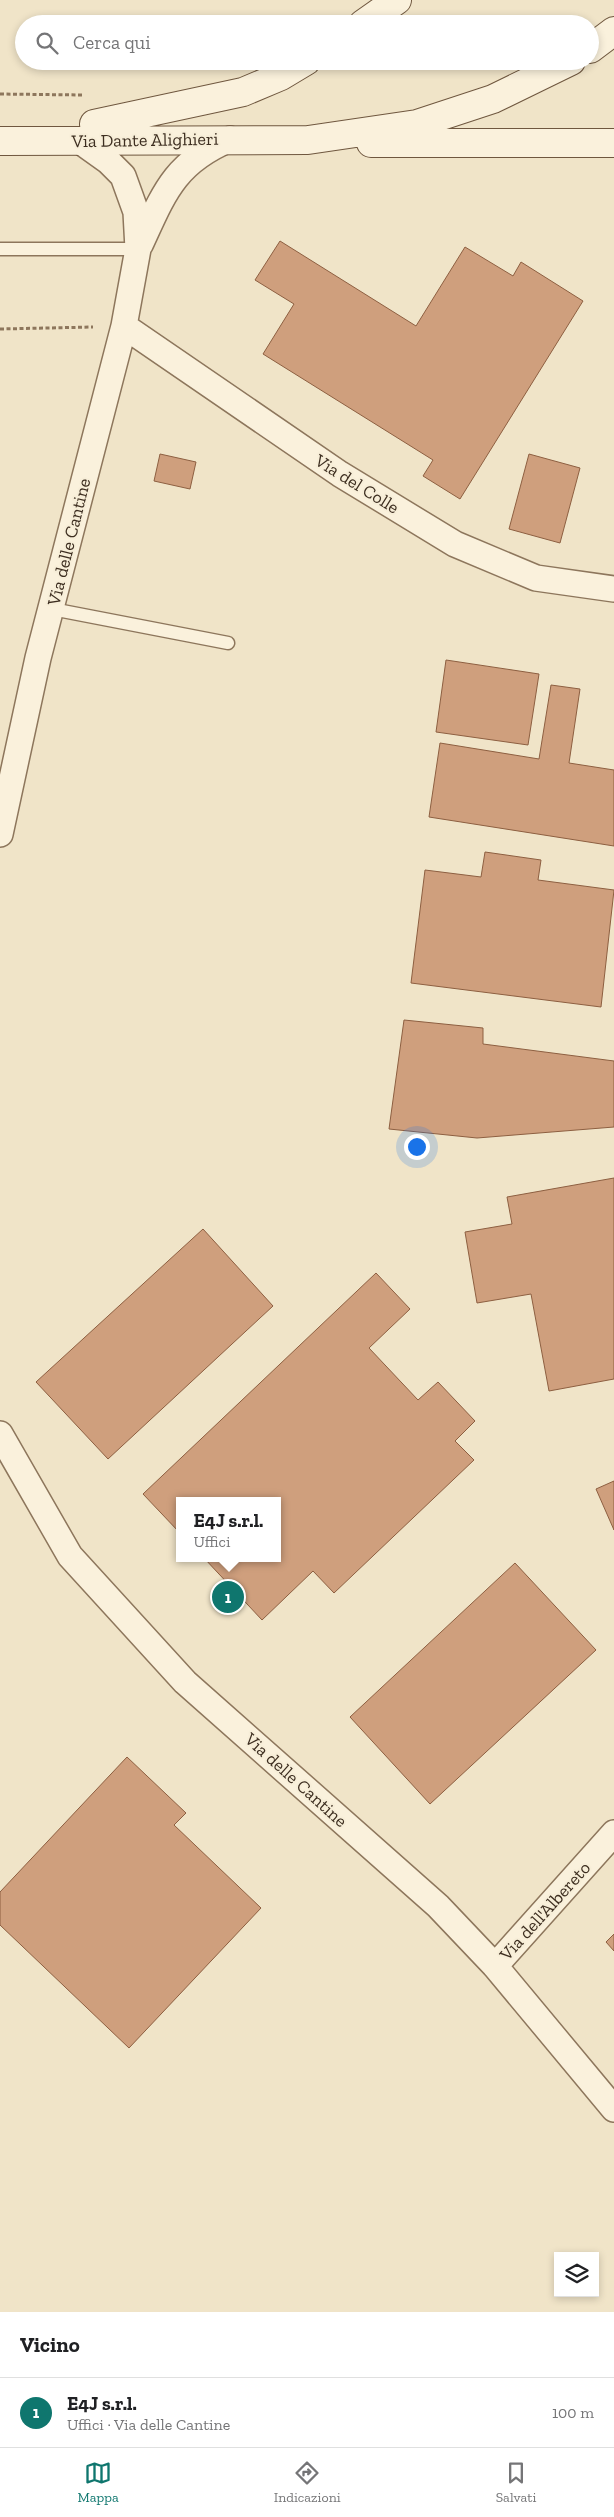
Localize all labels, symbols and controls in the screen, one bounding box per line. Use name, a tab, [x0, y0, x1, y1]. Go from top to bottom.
search box	[15, 15, 599, 70]
icon: search	[33, 29, 61, 57]
text: Cerca qui	[73, 31, 151, 54]
street label: Via Dante Alighieri	[70, 128, 219, 152]
street label: Via del Colle	[310, 449, 403, 519]
street label: Via delle Cantine	[42, 476, 95, 609]
your location	[404, 1134, 430, 1160]
popup	[176, 1497, 281, 1562]
text: E4J s.r.l.	[194, 1509, 263, 1532]
text: Uffici	[194, 1532, 230, 1551]
pin: 1	[212, 1578, 244, 1616]
street label: Via delle Cantine	[239, 1727, 352, 1832]
street label: Via dell'Albereto	[494, 1857, 595, 1966]
map controls	[554, 2252, 599, 2297]
button: layers	[554, 2252, 599, 2297]
text: Vicino	[20, 2332, 80, 2357]
text: E4J s.r.l.	[67, 2392, 137, 2415]
text: 1	[33, 2403, 39, 2422]
text: 100 m	[552, 2403, 594, 2422]
text: Uffici · Via delle Cantine	[67, 2415, 230, 2434]
tab: Mappa	[78, 2459, 119, 2506]
tab: Indicazioni	[274, 2459, 341, 2506]
tab: Salvati	[496, 2459, 536, 2506]

